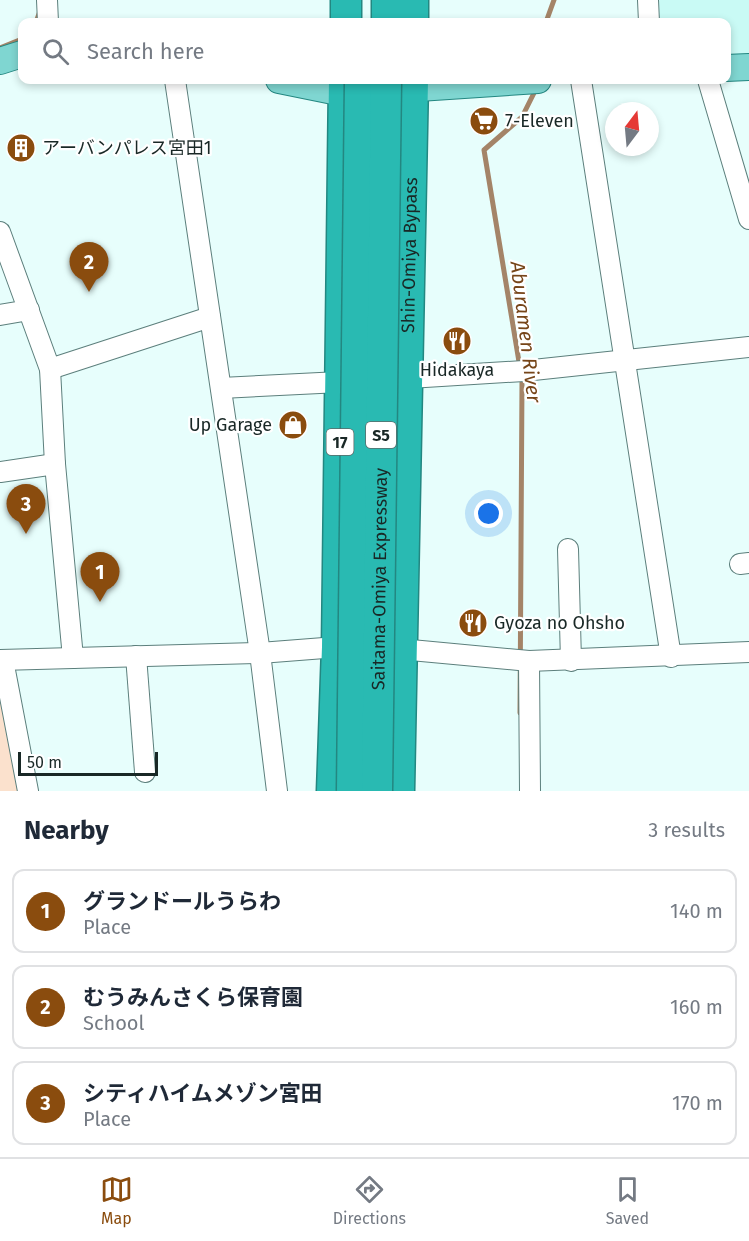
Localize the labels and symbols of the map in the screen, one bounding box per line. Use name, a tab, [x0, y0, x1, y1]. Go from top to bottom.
north arrow	[605, 102, 659, 156]
supermarket icon: 7-Eleven	[468, 105, 500, 137]
place label: 7-Eleven	[505, 110, 574, 132]
building icon: アーバンパレス宮田1	[5, 132, 37, 164]
place label: アーバンパレス宮田1	[42, 137, 211, 159]
street label: Shin-Omiya Bypass	[397, 177, 422, 333]
pin: 2	[70, 242, 109, 292]
water label: Aburamen River	[505, 259, 547, 405]
restaurant icon: Hidakaya	[441, 325, 473, 357]
place label: Hidakaya	[420, 359, 494, 381]
shop icon: Up Garage	[277, 409, 309, 441]
place label: Up Garage	[189, 414, 272, 436]
road number: S5	[366, 422, 396, 448]
road number: 17	[326, 429, 354, 455]
street label: Saitama-Omiya Expressway	[367, 468, 392, 690]
pin: 3	[6, 484, 46, 534]
your location	[474, 499, 503, 528]
pin: 1	[80, 552, 120, 602]
restaurant icon: Gyoza no Ohsho	[457, 607, 489, 639]
place label: Gyoza no Ohsho	[494, 612, 625, 634]
scale bar	[18, 749, 158, 776]

